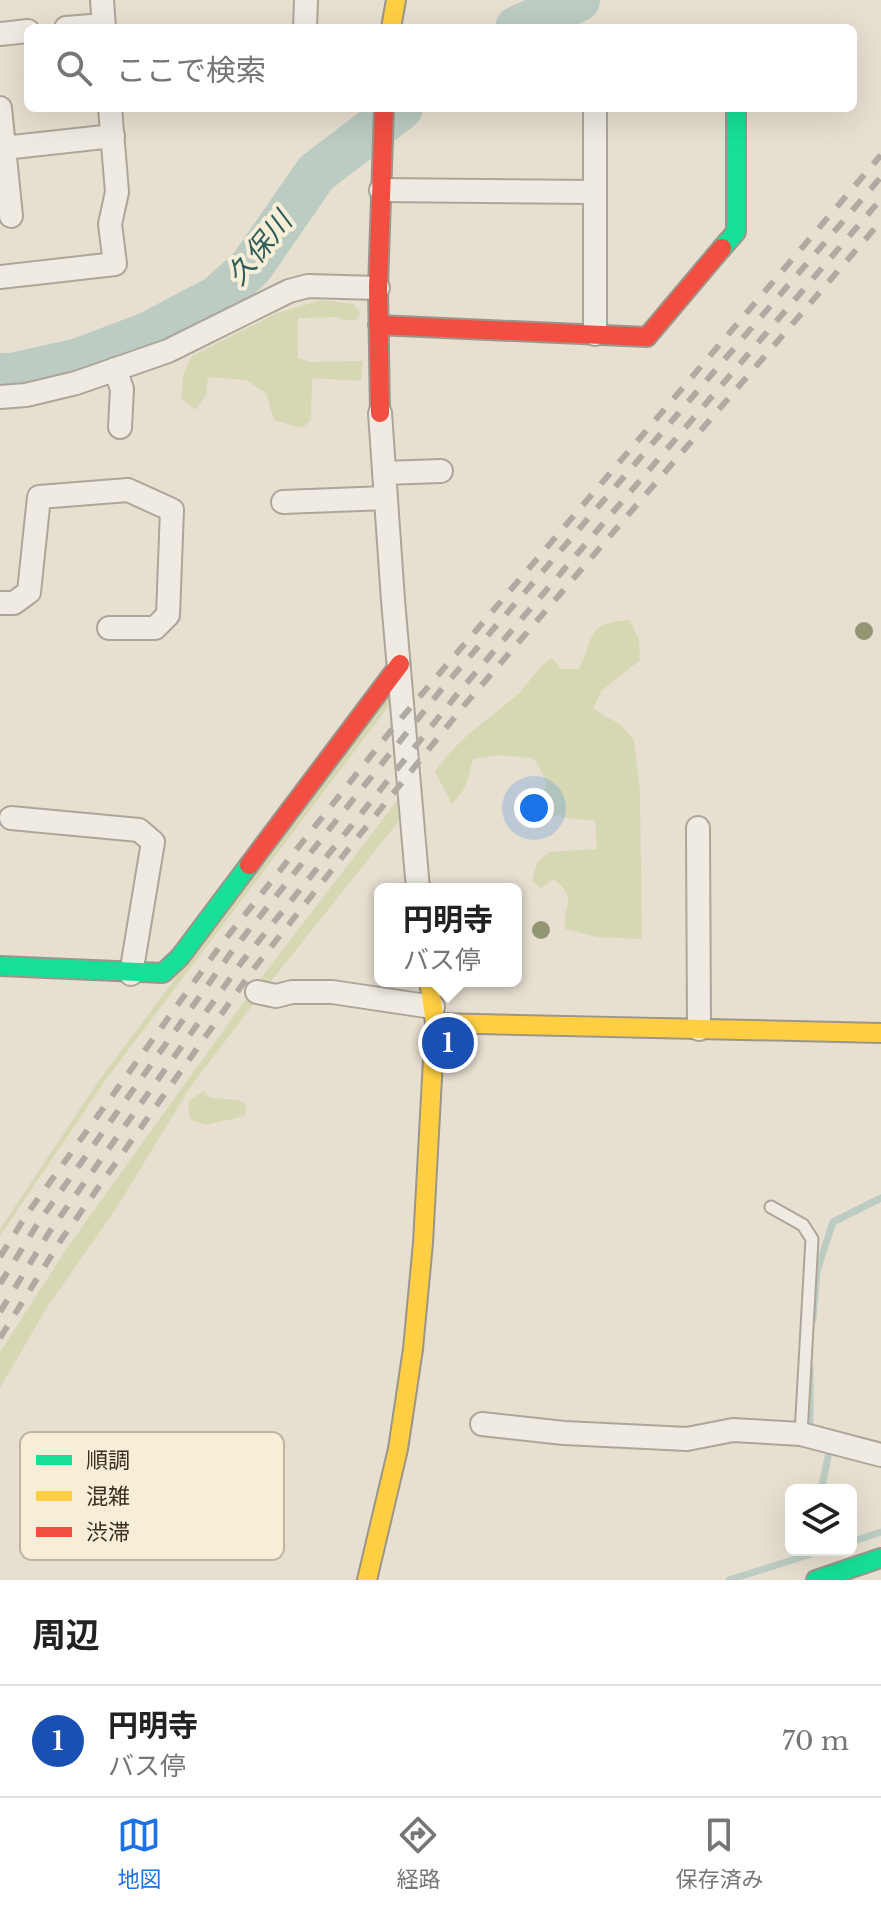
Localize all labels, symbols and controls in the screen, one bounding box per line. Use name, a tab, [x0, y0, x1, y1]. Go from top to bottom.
search box	[24, 24, 857, 112]
icon: search	[52, 46, 96, 90]
text: ここで検索	[116, 52, 266, 89]
water label: 久保川	[219, 202, 301, 292]
your location	[514, 788, 554, 828]
popup	[374, 883, 522, 987]
text: 円明寺	[403, 901, 493, 938]
text: バス停	[403, 944, 481, 976]
pin: 1	[422, 1013, 474, 1073]
legend	[20, 1432, 284, 1560]
text: 順調	[86, 1447, 130, 1474]
text: 混雑	[86, 1483, 130, 1510]
map controls	[785, 1484, 857, 1556]
button: layers	[785, 1484, 857, 1556]
text: 渋滞	[86, 1519, 130, 1546]
text: 周辺	[32, 1614, 100, 1656]
text: 円明寺	[108, 1707, 198, 1744]
text: 1	[52, 1725, 64, 1757]
text: 70 m	[782, 1725, 849, 1757]
text: バス停	[108, 1750, 186, 1782]
tab: 地図	[117, 1813, 162, 1893]
tab: 経路	[396, 1813, 441, 1893]
tab: 保存済み	[675, 1813, 764, 1893]

